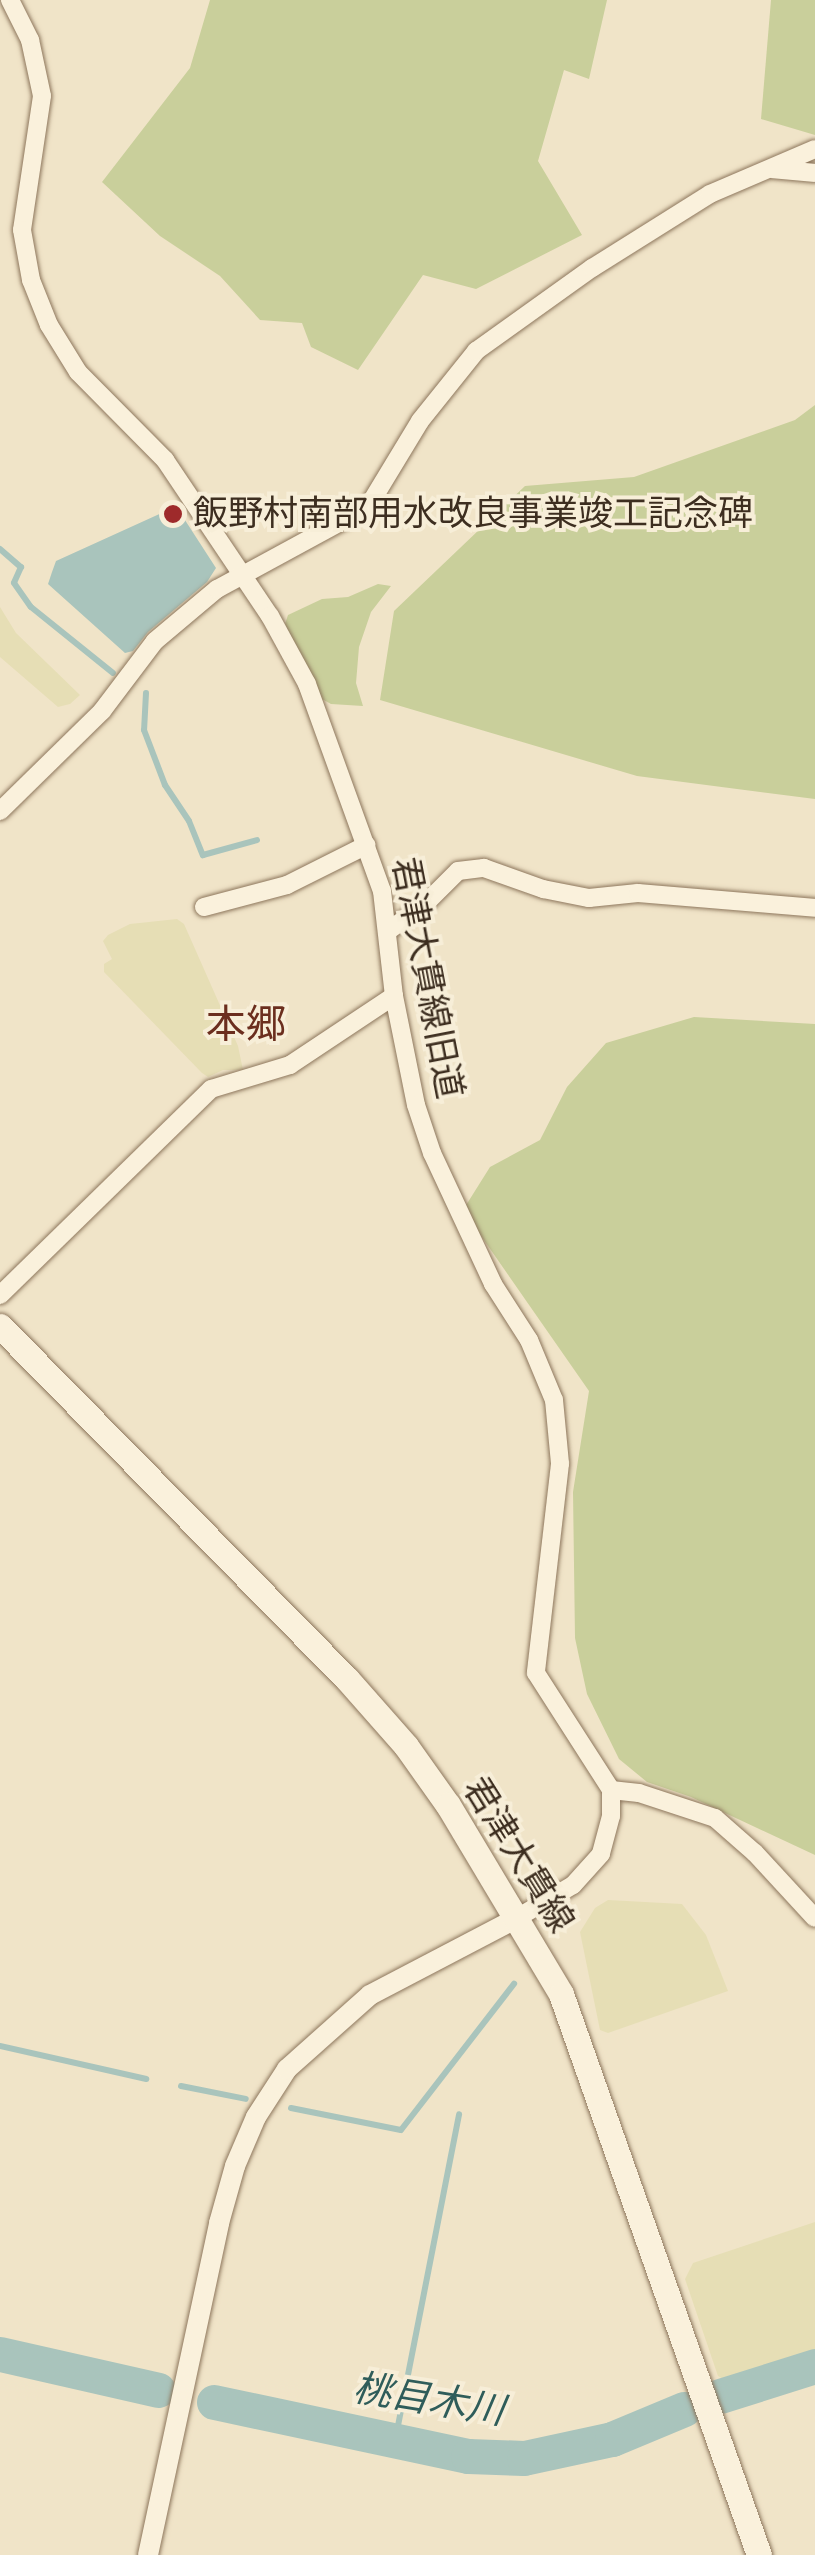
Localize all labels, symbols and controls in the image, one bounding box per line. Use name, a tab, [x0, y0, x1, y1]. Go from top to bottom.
place label: 飯野村南部用水改良事業竣工記念碑	[193, 493, 753, 535]
marker: 飯野村南部用水改良事業竣工記念碑	[162, 503, 184, 525]
street label: 君津大貫線旧道	[383, 854, 471, 1102]
district label: 本郷	[206, 1001, 286, 1049]
street label: 君津大貫線	[454, 1770, 582, 1940]
water label: 桃目木川	[350, 2366, 508, 2434]

